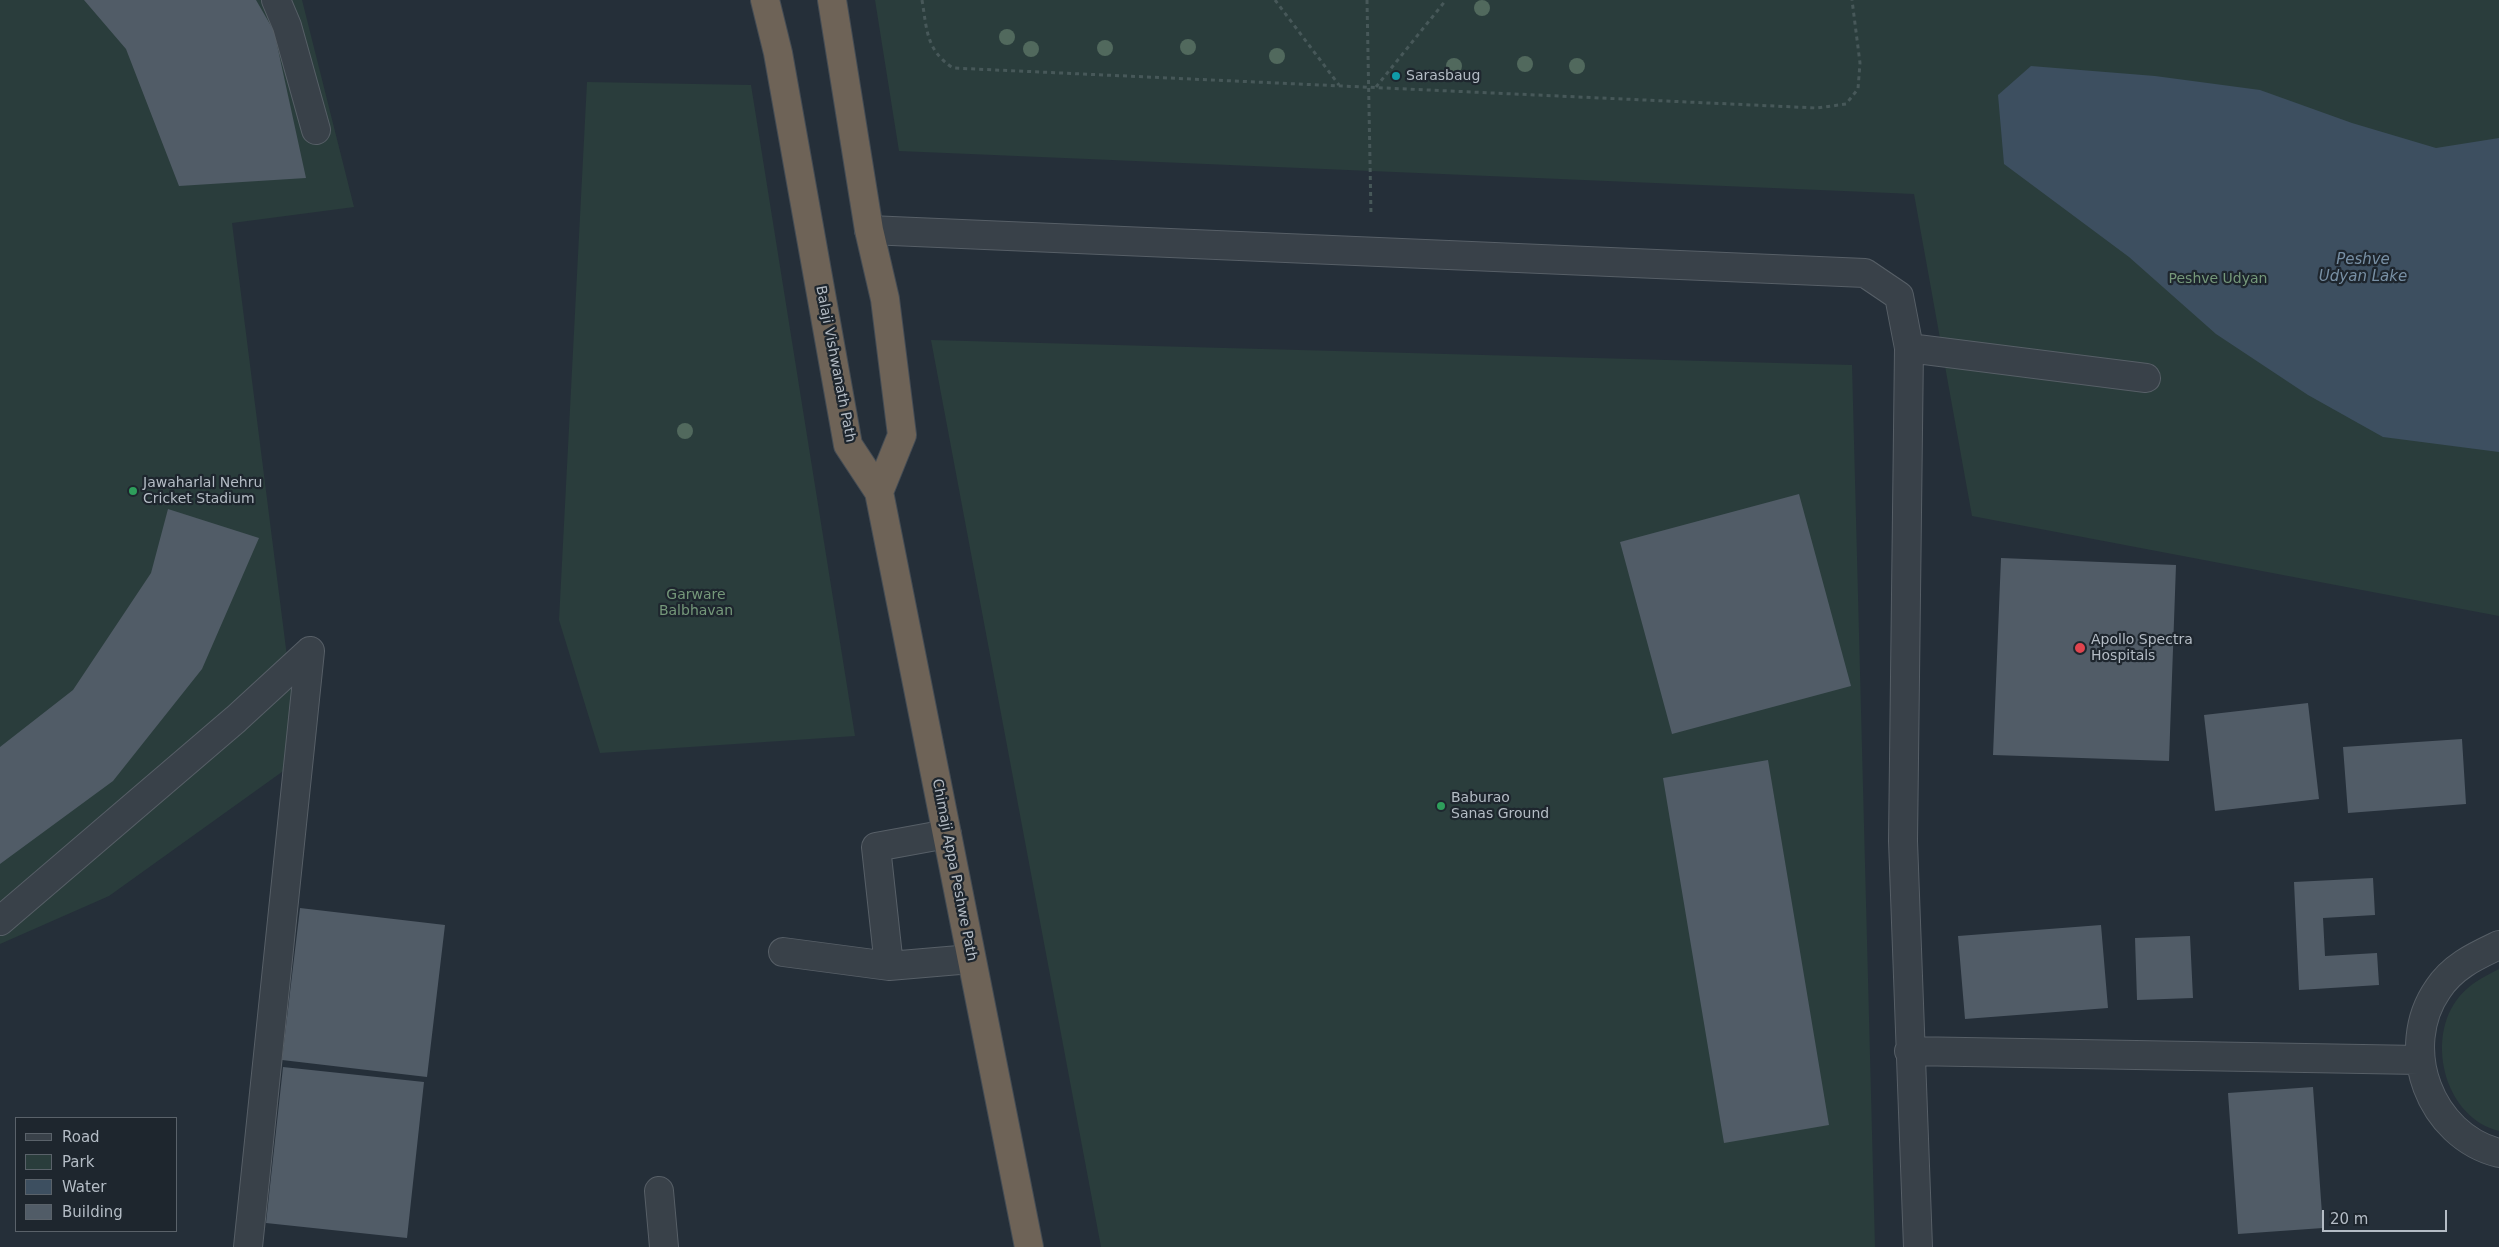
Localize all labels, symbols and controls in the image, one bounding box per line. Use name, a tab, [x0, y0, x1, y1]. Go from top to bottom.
place label: Sarasbaug	[1406, 68, 1480, 84]
marker: Sarasbaug	[1390, 70, 1402, 82]
water label: Peshve Udyan Lake	[2319, 251, 2407, 286]
park label: Peshve Udyan	[2169, 271, 2267, 287]
street label: Balaji Vishwanath Path	[812, 284, 858, 444]
place label: Jawaharlal Nehru Cricket Stadium	[143, 475, 262, 508]
marker: Jawaharlal Nehru Cricket Stadium	[127, 485, 139, 497]
park label: Garware Balbhavan	[659, 587, 733, 620]
place label: Apollo Spectra Hospitals	[2091, 632, 2193, 664]
marker: Apollo Spectra Hospitals	[2073, 641, 2087, 655]
street label: Chimaji Appa Peshwe Path	[928, 777, 980, 963]
place label: Baburao Sanas Ground	[1451, 790, 1549, 822]
marker: Baburao Sanas Ground	[1435, 800, 1447, 812]
legend	[15, 1117, 178, 1232]
text: Road	[62, 1128, 100, 1146]
text: Park	[62, 1153, 94, 1171]
text: Water	[62, 1178, 106, 1196]
scale bar	[2324, 1200, 2449, 1232]
text: Building	[62, 1203, 123, 1221]
text: 20 m	[2330, 1210, 2368, 1228]

